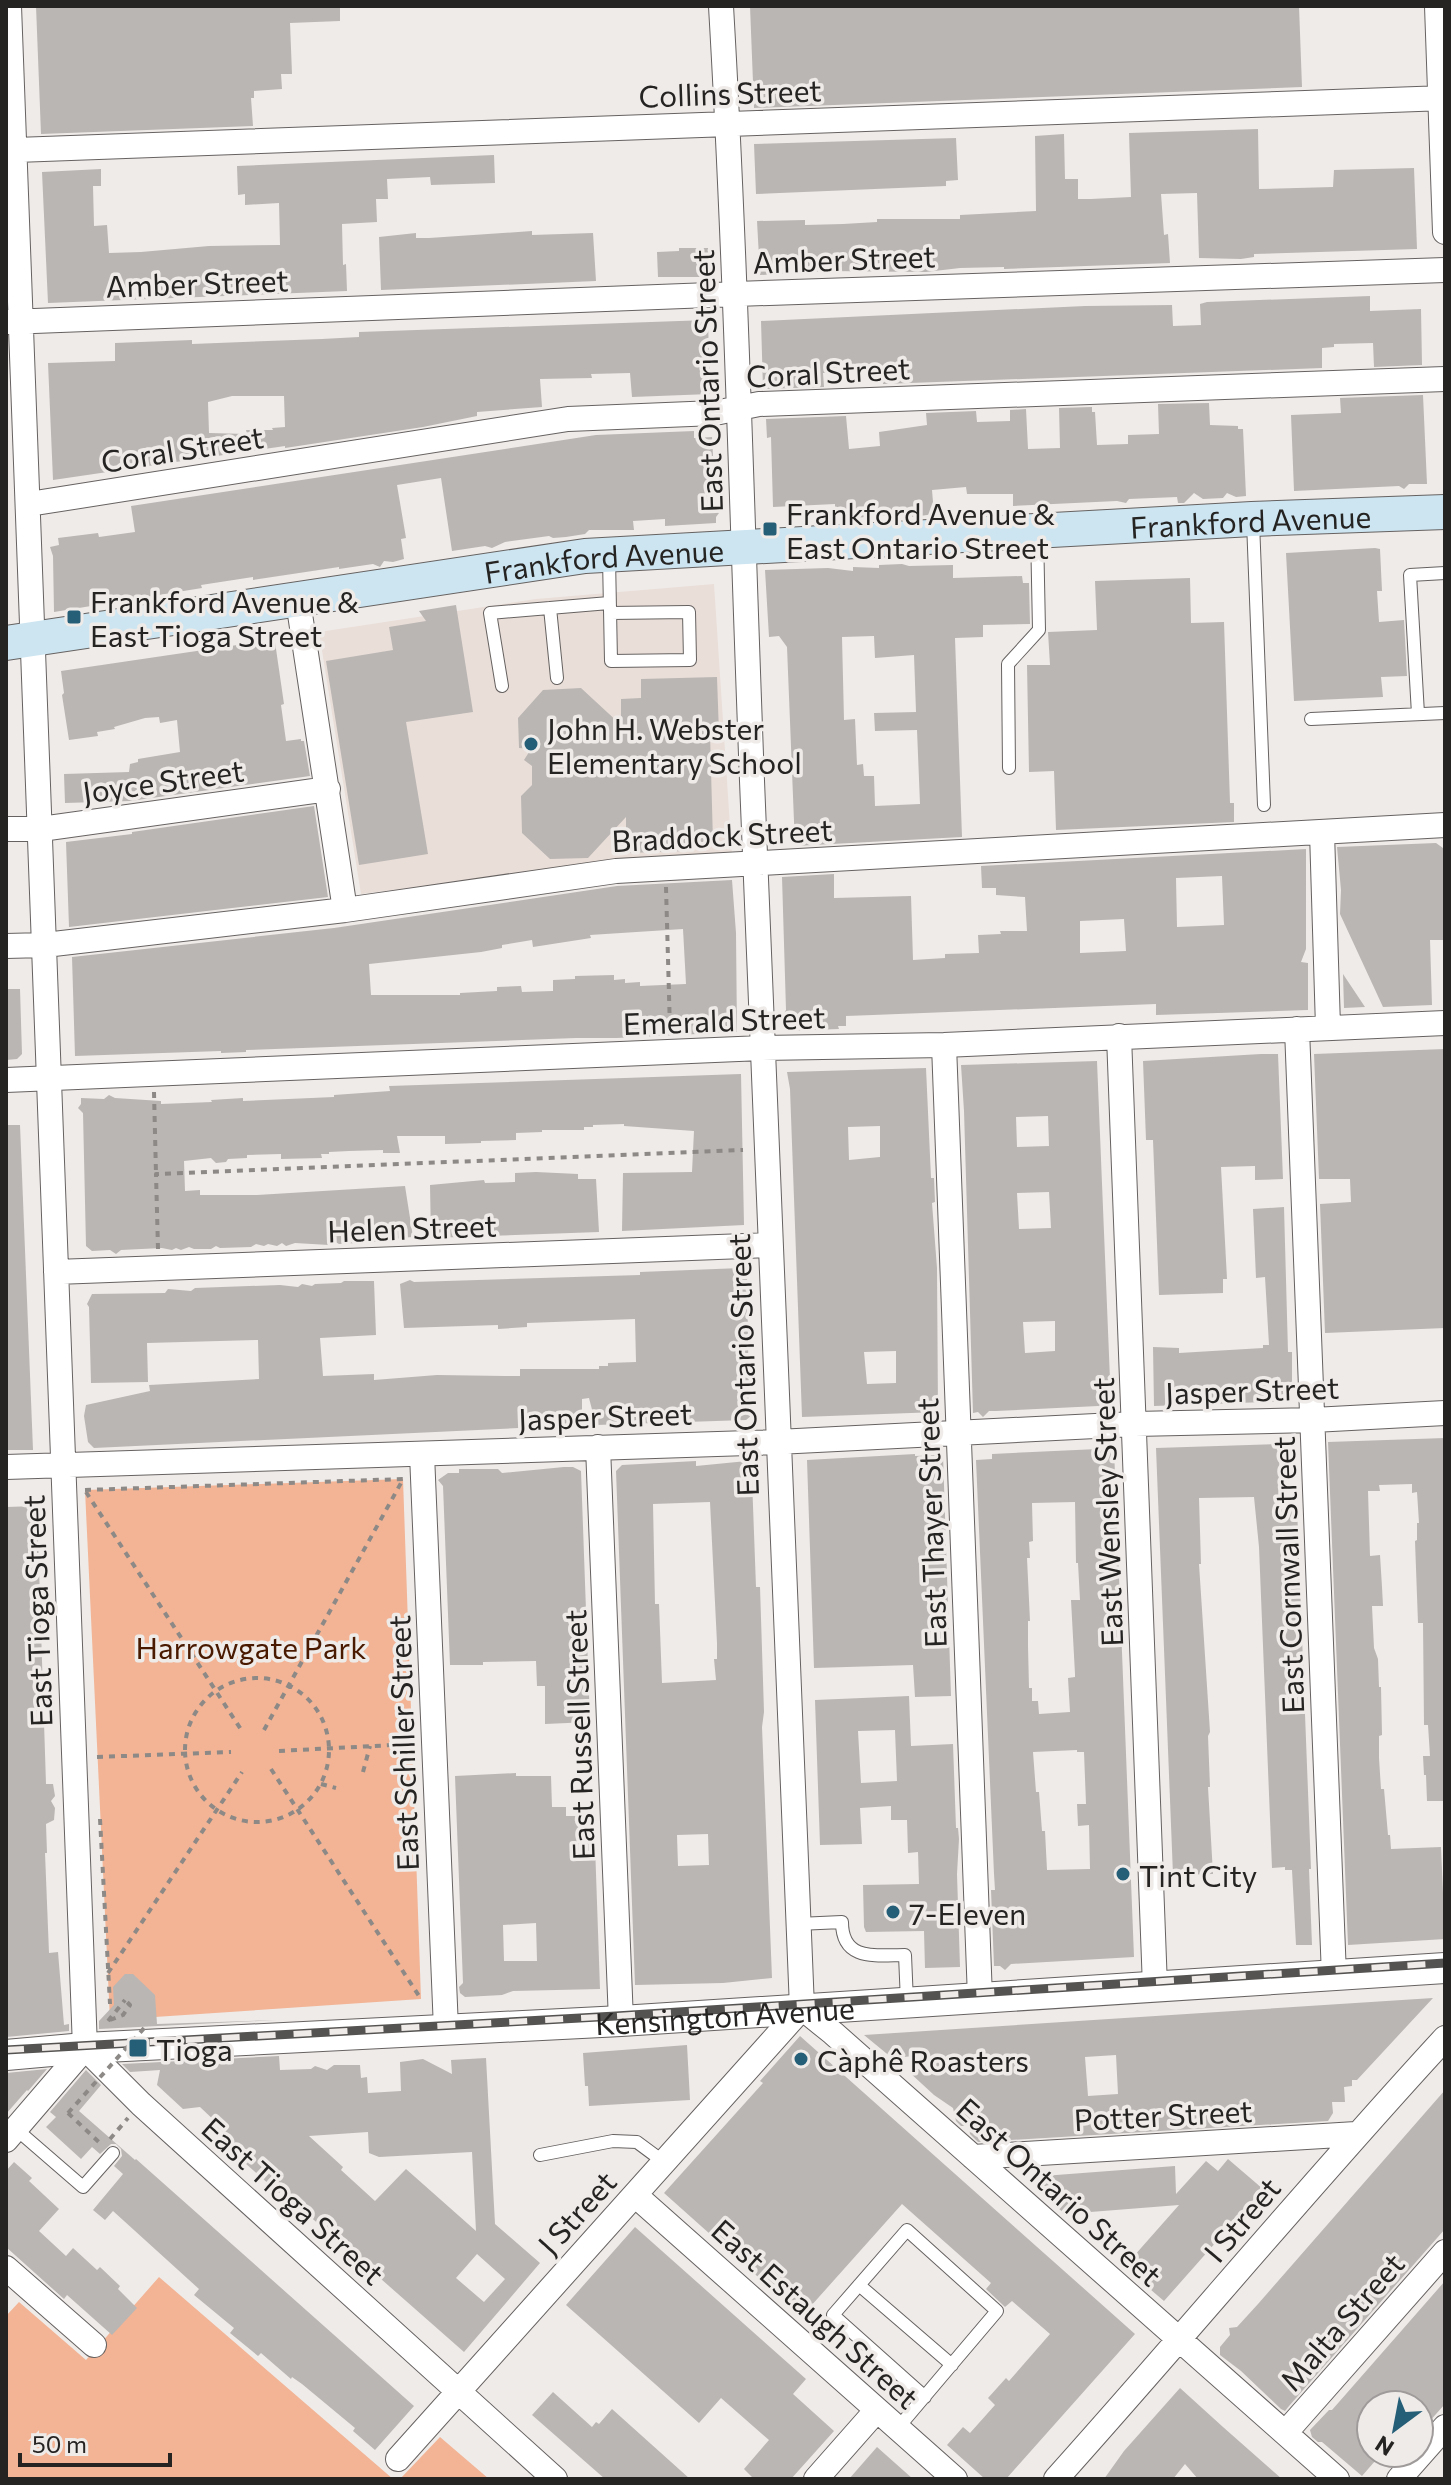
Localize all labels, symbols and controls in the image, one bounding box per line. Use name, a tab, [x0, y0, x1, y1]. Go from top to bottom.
street label: Collins Street	[638, 70, 822, 114]
street label: Amber Street	[752, 236, 936, 280]
street label: East Ontario Street	[683, 249, 729, 513]
street label: Amber Street	[105, 260, 289, 304]
street label: Coral Street	[745, 348, 911, 394]
street label: Coral Street	[98, 417, 266, 479]
place label: Frankford Avenue & East Ontario Street	[786, 494, 1055, 565]
street label: Frankford Avenue	[1129, 496, 1372, 544]
marker: Frankford Avenue & East Ontario Street	[761, 520, 779, 538]
street label: Frankford Avenue	[481, 530, 725, 589]
place label: Frankford Avenue & East Tioga Street	[90, 582, 359, 653]
marker: Frankford Avenue & East Tioga Street	[65, 608, 83, 626]
place label: John H. Webster Elementary School	[547, 709, 802, 780]
marker: John H. Webster Elementary School	[522, 735, 540, 753]
street label: Joyce Street	[80, 750, 246, 810]
street label: Braddock Street	[611, 810, 833, 858]
street label: Emerald Street	[622, 997, 826, 1041]
street label: Helen Street	[327, 1206, 497, 1248]
street label: East Ontario Street	[719, 1233, 765, 1497]
street label: Jasper Street	[1164, 1367, 1340, 1411]
street label: East Wensley Street	[1083, 1377, 1129, 1647]
street label: Jasper Street	[517, 1393, 693, 1437]
street label: East Thayer Street	[907, 1397, 953, 1649]
street label: East Cornwall Street	[1264, 1436, 1310, 1714]
street label: East Tioga Street	[13, 1494, 59, 1728]
street label: East Russell Street	[555, 1609, 601, 1861]
street label: East Schiller Street	[379, 1614, 425, 1872]
park label: Harrowgate Park	[135, 1628, 367, 1665]
place label: Tint City	[1139, 1856, 1257, 1893]
marker: Tint City	[1114, 1865, 1132, 1883]
place label: 7-Eleven	[909, 1894, 1026, 1931]
marker: 7-Eleven	[884, 1903, 902, 1921]
street label: Kensington Avenue	[594, 1988, 856, 2041]
place label: Tioga	[156, 2030, 233, 2067]
marker: Tioga	[127, 2037, 149, 2059]
place label: Càphê Roasters	[817, 2041, 1029, 2078]
marker: Càphê Roasters	[792, 2050, 810, 2068]
street label: East Ontario Street	[950, 2089, 1170, 2293]
street label: Potter Street	[1073, 2091, 1253, 2137]
street label: East Tioga Street	[195, 2109, 393, 2291]
street label: J Street	[529, 2163, 623, 2261]
street label: I Street	[1195, 2169, 1287, 2269]
street label: East Estaugh Street	[705, 2211, 927, 2415]
street label: Malta Street	[1271, 2245, 1411, 2397]
north arrow	[1355, 2389, 1435, 2469]
scale bar	[20, 2417, 170, 2467]
text: 50 m	[32, 2429, 87, 2458]
text: N	[1370, 2431, 1398, 2462]

